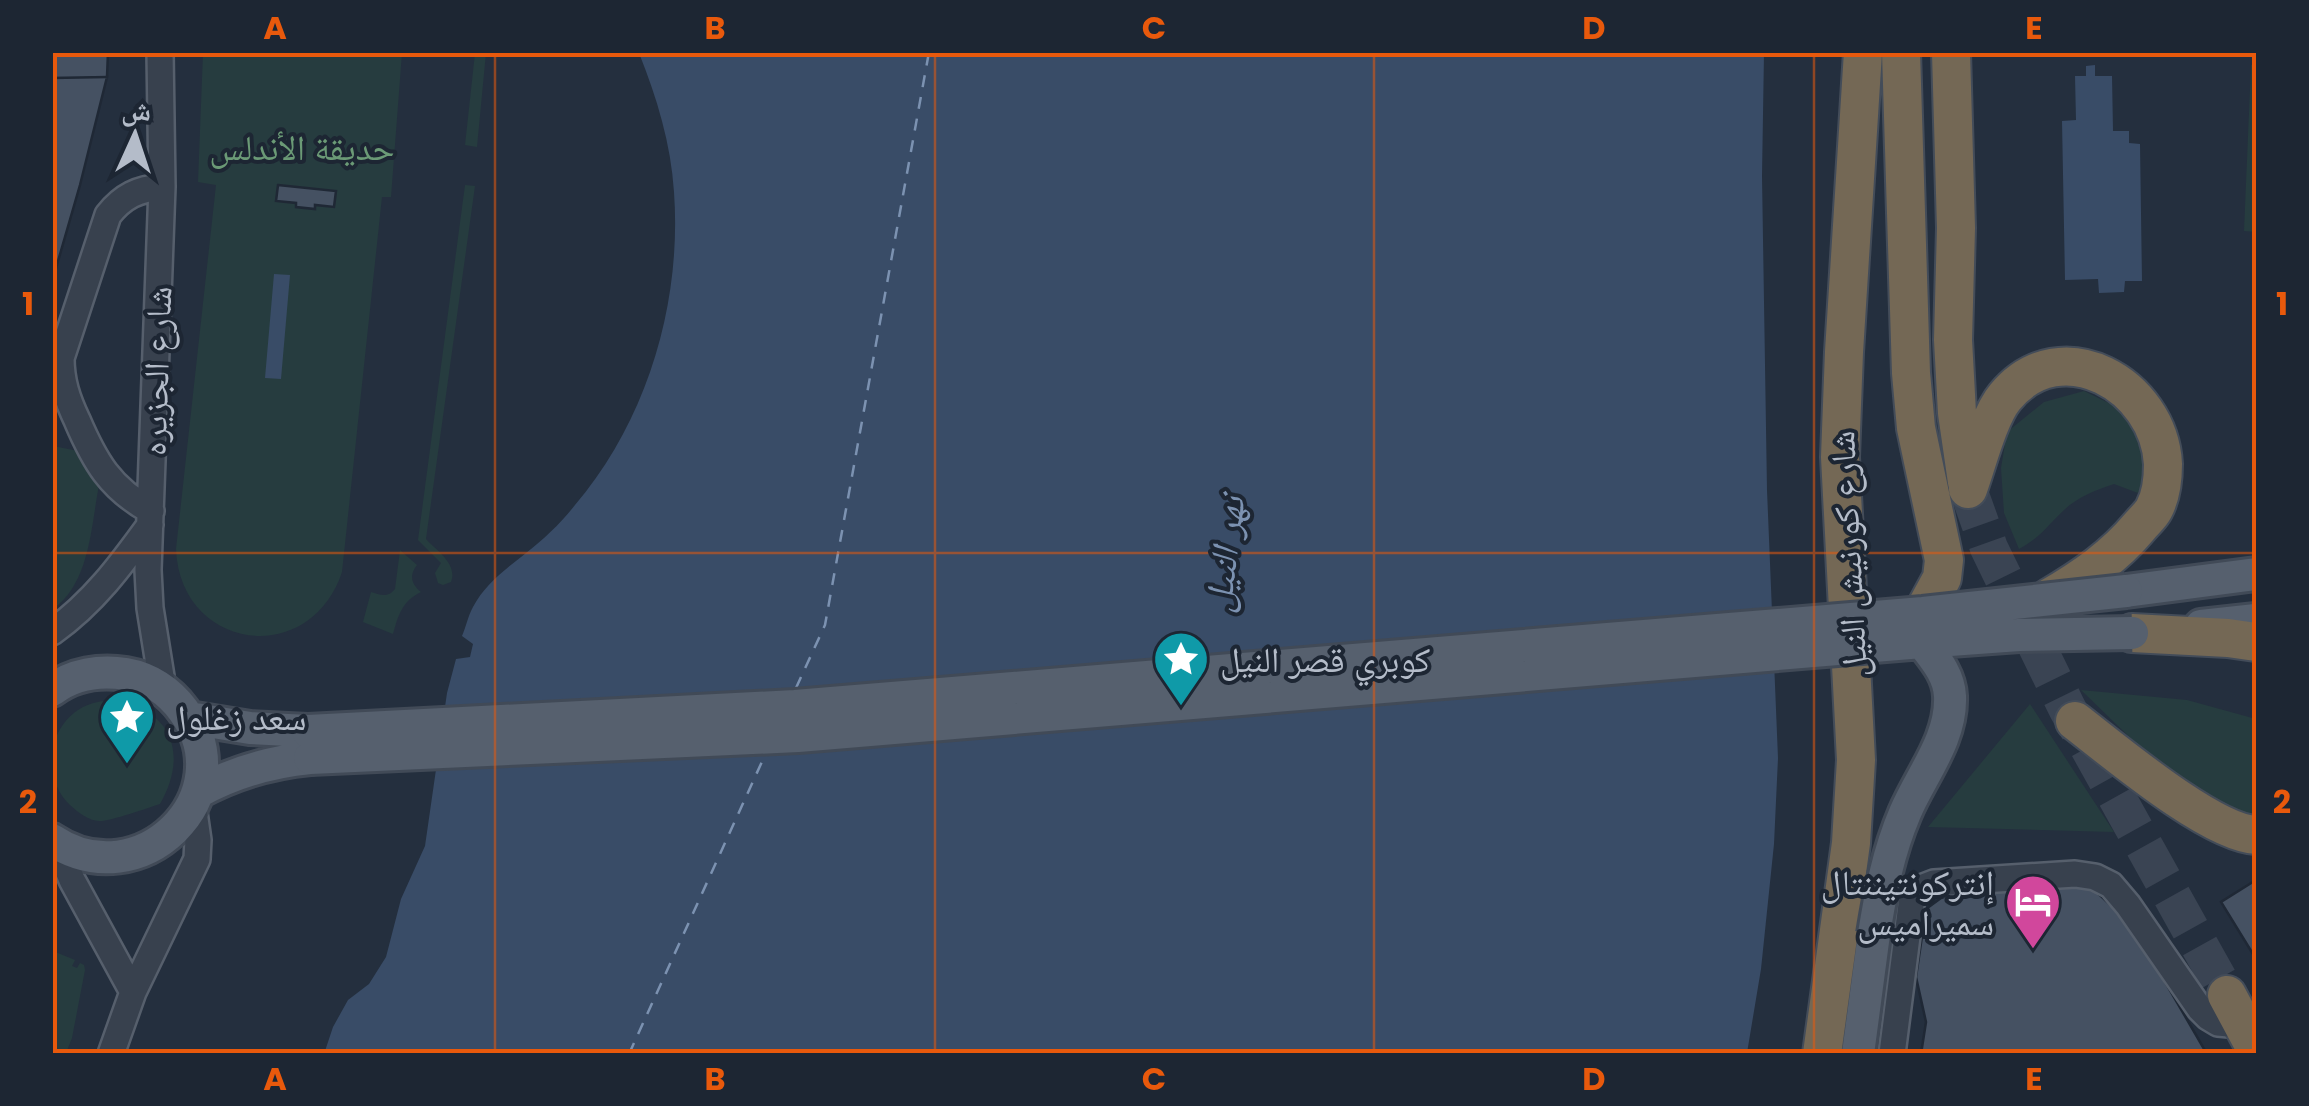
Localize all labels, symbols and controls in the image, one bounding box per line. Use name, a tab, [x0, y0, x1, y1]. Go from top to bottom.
text: A	[263, 5, 287, 50]
text: B	[704, 5, 726, 50]
text: C	[1142, 5, 1166, 50]
text: D	[1582, 5, 1606, 50]
text: E	[2025, 5, 2043, 50]
north arrow	[85, 85, 185, 185]
text: ش	[120, 90, 152, 131]
park label: حديقة الأندلس	[209, 123, 395, 172]
text: 1	[22, 281, 34, 326]
text: 1	[2276, 281, 2288, 326]
street label: شارع الجزيره	[129, 285, 183, 457]
street label: شارع كورنيش النيل	[1817, 430, 1879, 678]
water label: نهر النيل	[1191, 488, 1258, 615]
place icon: كوبري قصر النيل	[1151, 629, 1211, 708]
place label: كوبري قصر النيل	[1220, 635, 1430, 687]
place icon: سعد زغلول	[97, 687, 157, 766]
place label: سعد زغلول	[166, 693, 306, 742]
text: 2	[19, 779, 37, 824]
text: 2	[2273, 779, 2291, 824]
place label: إنتركونتيننتال سميراميس	[1821, 858, 1994, 947]
hotel icon: إنتركونتيننتال سميراميس	[2003, 872, 2063, 951]
text: A	[263, 1056, 287, 1101]
text: B	[704, 1056, 726, 1101]
text: C	[1142, 1056, 1166, 1101]
text: D	[1582, 1056, 1606, 1101]
text: E	[2025, 1056, 2043, 1101]

